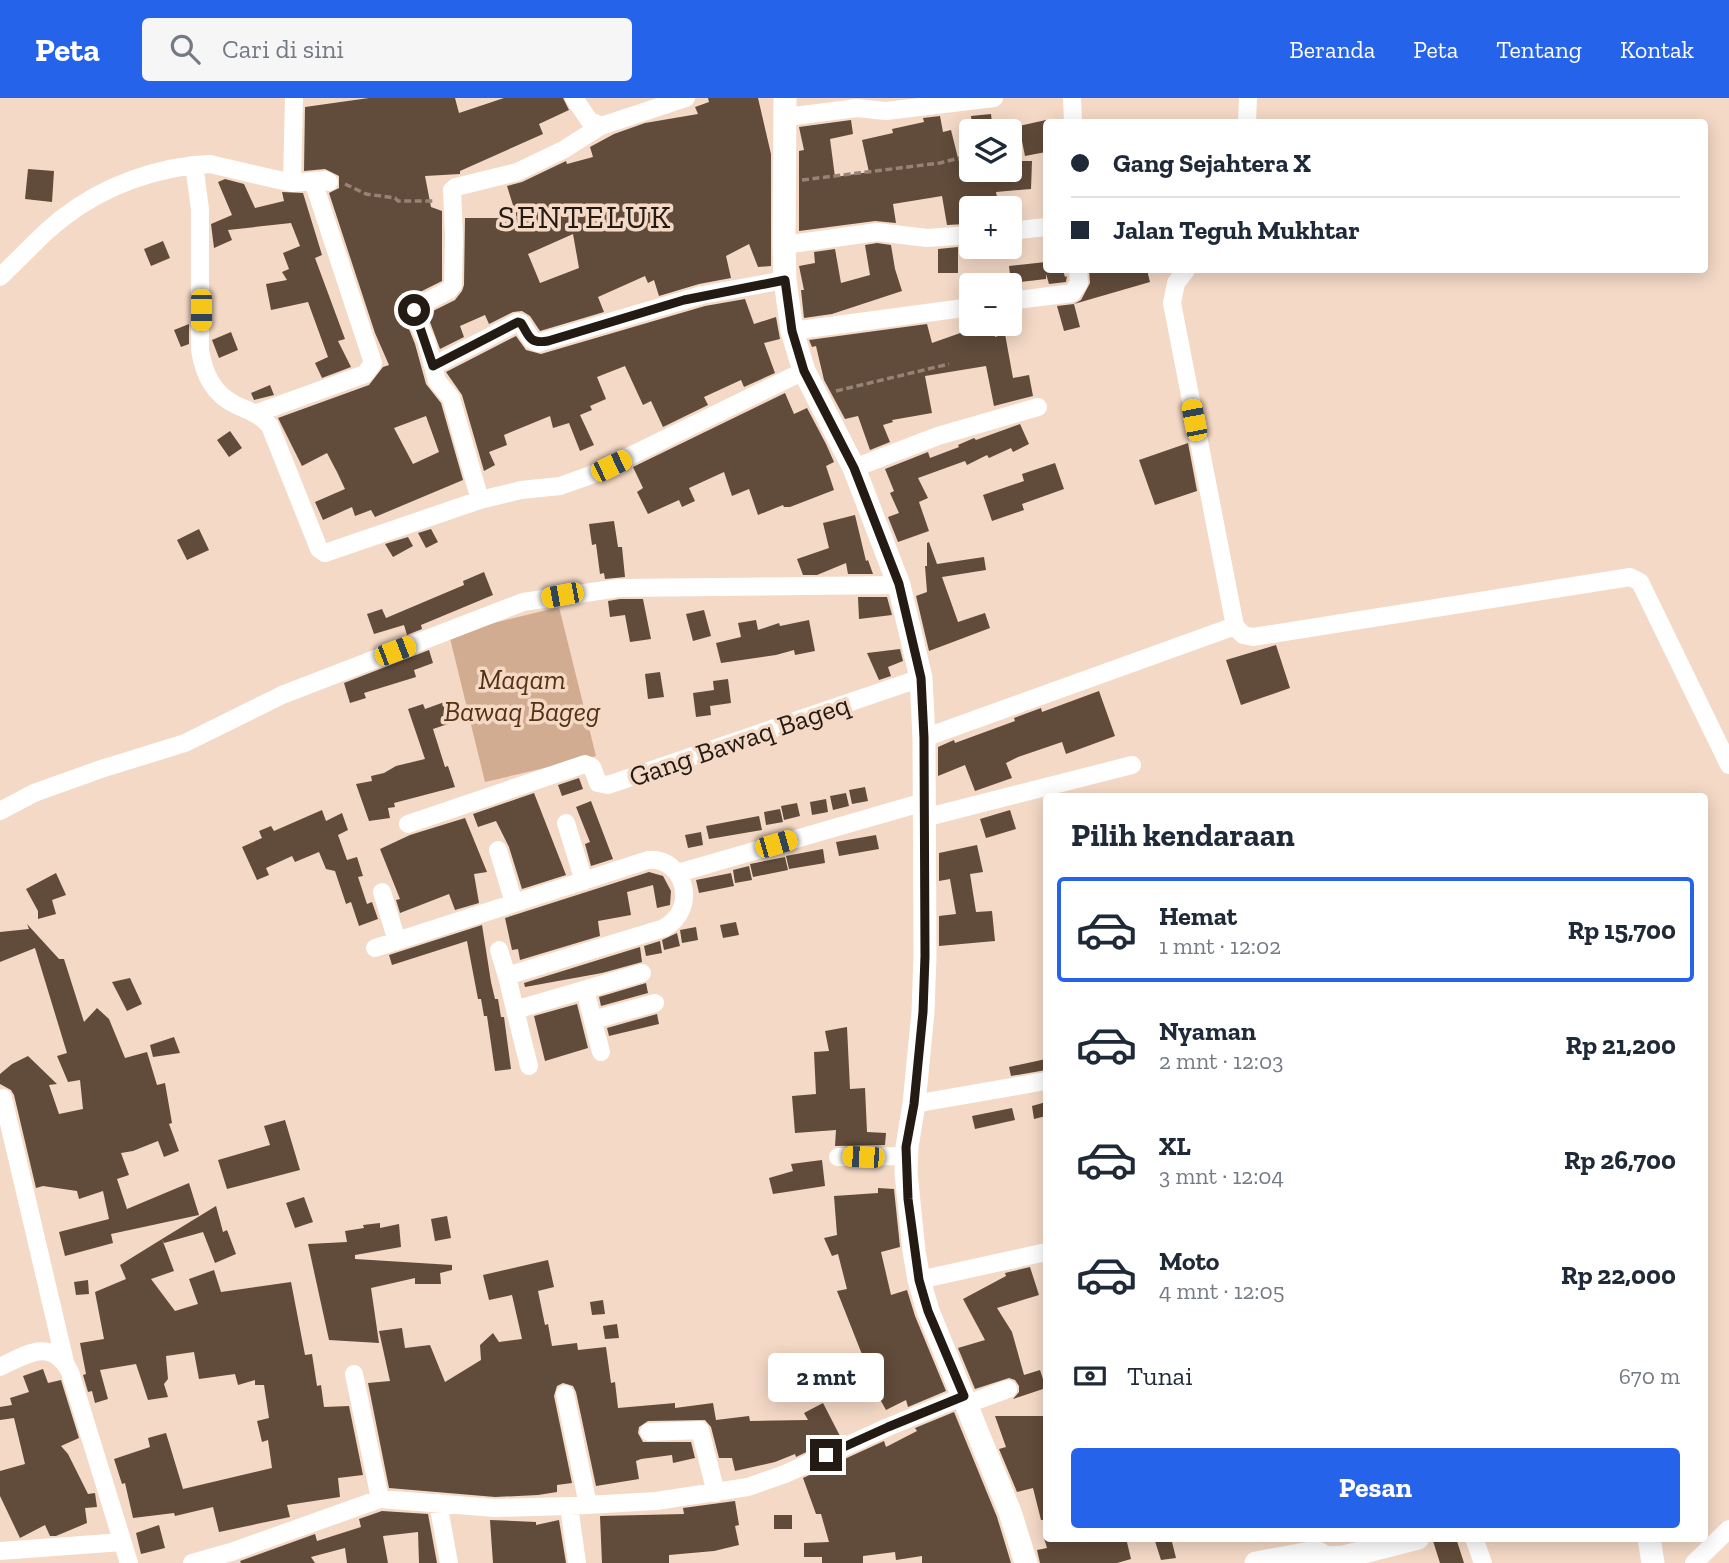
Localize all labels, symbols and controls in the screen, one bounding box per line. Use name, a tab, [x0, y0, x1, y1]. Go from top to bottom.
search box	[142, 18, 632, 81]
text: Peta	[35, 30, 100, 69]
icon: search	[166, 30, 204, 68]
text: Cari di sini	[222, 33, 344, 65]
text: Beranda	[1289, 35, 1375, 64]
text: Peta	[1413, 35, 1458, 64]
text: Tentang	[1496, 35, 1582, 64]
text: Kontak	[1620, 35, 1694, 64]
map controls	[959, 119, 1022, 336]
button: layers	[959, 119, 1022, 182]
text: Gang Sejahtera X	[1113, 147, 1311, 179]
button: +	[959, 196, 1022, 259]
district label: SENTELUK	[498, 198, 672, 236]
text: Jalan Teguh Mukhtar	[1113, 214, 1360, 246]
button: −	[959, 273, 1022, 336]
car	[191, 289, 212, 331]
route start	[398, 294, 430, 326]
car	[1180, 397, 1209, 443]
car	[588, 447, 635, 485]
car	[540, 581, 585, 609]
car	[372, 634, 419, 668]
park label: Maqam Bawaq Bageg	[444, 663, 601, 728]
street label: Gang Bawaq Bageq	[625, 687, 854, 794]
text: Pilih kendaraan	[1071, 816, 1295, 854]
car	[753, 828, 800, 860]
icon: car	[1075, 898, 1138, 961]
text: Hemat	[1159, 900, 1237, 932]
text: Rp 15,700	[1568, 914, 1676, 946]
text: 1 mnt · 12:02	[1159, 932, 1281, 960]
icon: car	[1075, 1013, 1138, 1076]
text: Nyaman	[1159, 1015, 1256, 1047]
text: Rp 21,200	[1566, 1029, 1676, 1061]
text: 2 mnt · 12:03	[1159, 1047, 1283, 1075]
icon: car	[1075, 1128, 1138, 1191]
text: XL	[1159, 1130, 1191, 1162]
text: Rp 26,700	[1564, 1144, 1676, 1176]
car	[842, 1146, 885, 1168]
text: 3 mnt · 12:04	[1159, 1162, 1284, 1190]
icon: car	[1075, 1243, 1138, 1306]
text: Moto	[1159, 1245, 1219, 1277]
text: Rp 22,000	[1561, 1259, 1676, 1291]
text: 4 mnt · 12:05	[1159, 1277, 1285, 1305]
callout: 2 mnt	[768, 1354, 884, 1402]
icon: cash	[1071, 1357, 1109, 1395]
text: Tunai	[1127, 1360, 1192, 1392]
text: 670 m	[1619, 1362, 1680, 1390]
text: 2 mnt	[796, 1363, 856, 1391]
route end	[810, 1439, 842, 1471]
button: Pesan	[1071, 1448, 1680, 1528]

